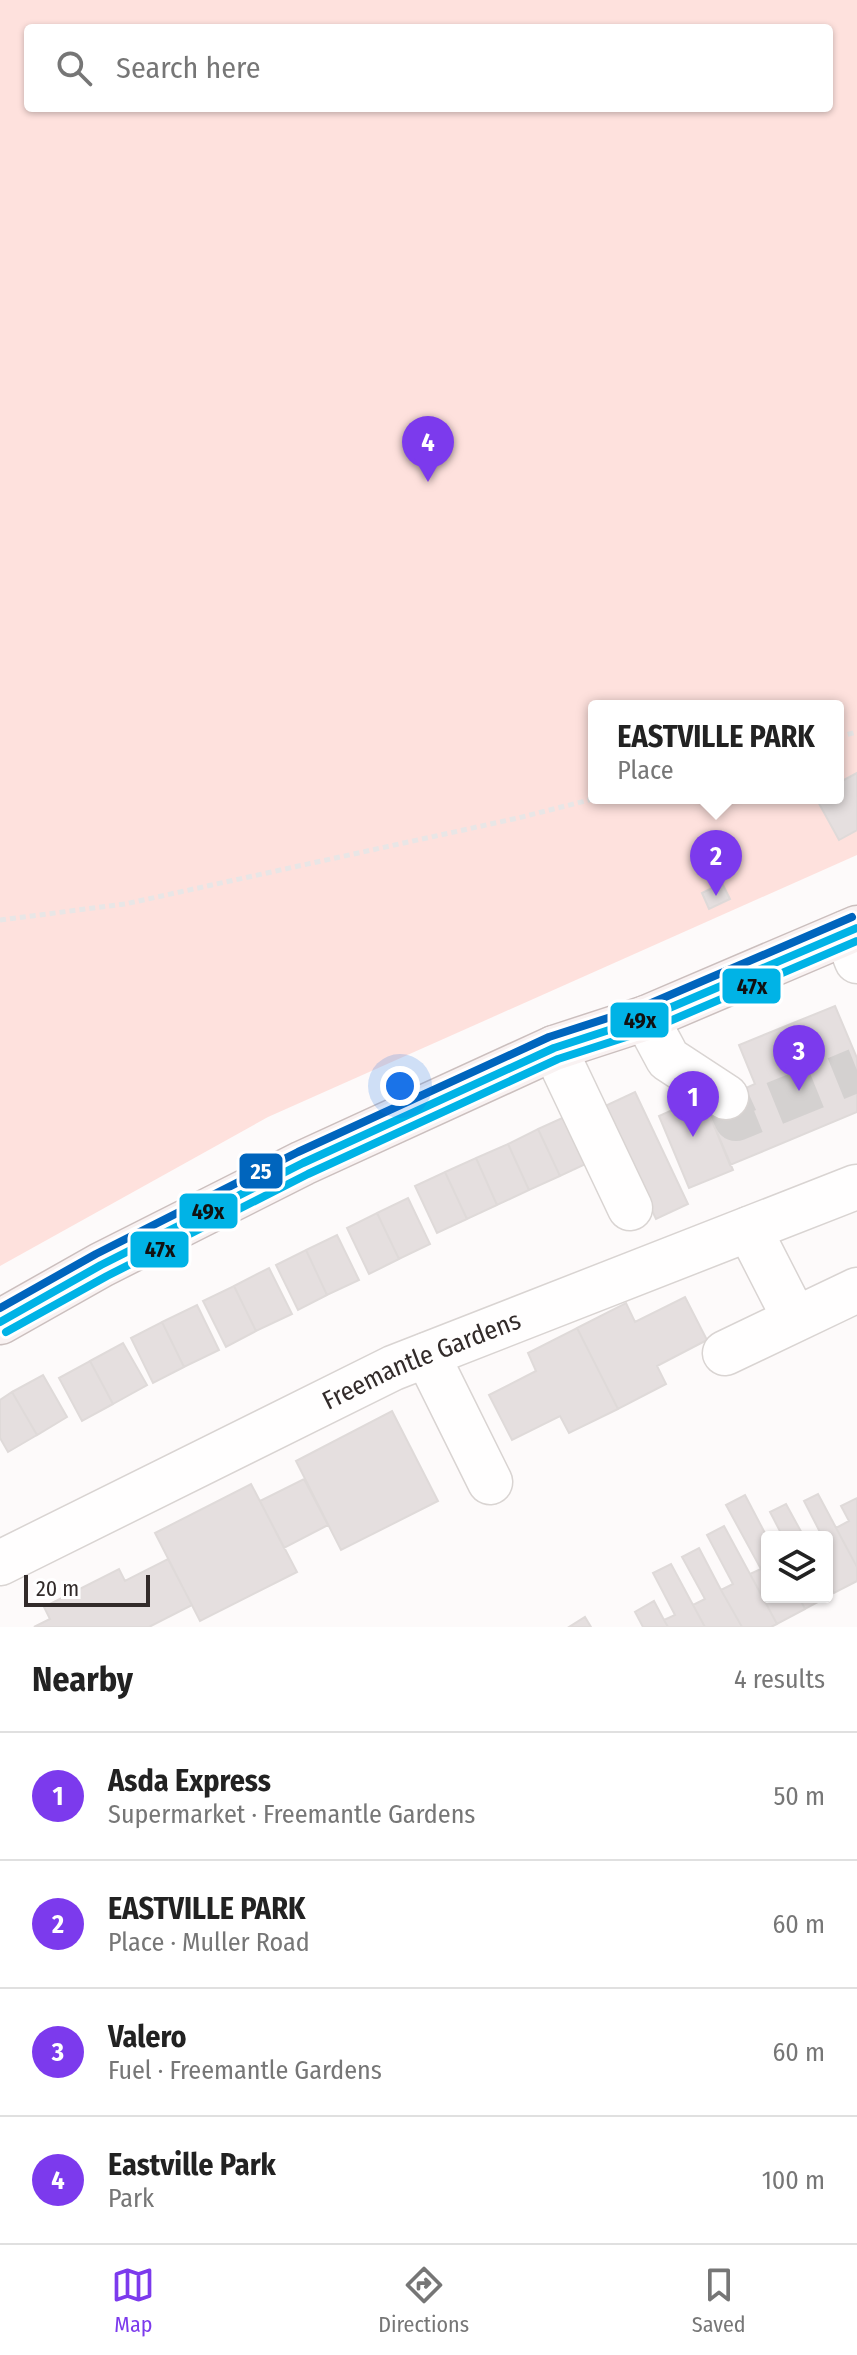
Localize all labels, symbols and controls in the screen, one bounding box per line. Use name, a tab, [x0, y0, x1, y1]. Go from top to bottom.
search box	[24, 24, 833, 112]
icon: search	[52, 46, 96, 90]
text: Search here	[116, 50, 261, 86]
pin: 4	[402, 416, 454, 482]
popup	[588, 700, 844, 804]
text: EASTVILLE PARK	[617, 719, 815, 755]
text: Place	[617, 755, 674, 786]
pin: 2	[690, 830, 742, 896]
line badge: 47x	[721, 967, 782, 1005]
text: 47x	[737, 973, 768, 1000]
line badge: 49x	[609, 1001, 670, 1039]
text: 49x	[624, 1007, 657, 1034]
pin: 3	[773, 1025, 825, 1091]
your location	[380, 1066, 420, 1106]
pin: 1	[667, 1071, 719, 1137]
line badge: 25	[238, 1152, 284, 1190]
text: 25	[250, 1158, 272, 1185]
line badge: 49x	[178, 1192, 239, 1230]
text: 49x	[192, 1198, 225, 1225]
line badge: 47x	[129, 1230, 190, 1269]
text: 47x	[145, 1236, 176, 1263]
street label: Freemantle Gardens	[317, 1304, 525, 1416]
map controls	[761, 1531, 833, 1603]
button: layers	[761, 1531, 833, 1603]
scale bar	[24, 1571, 150, 1607]
text: 20 m	[36, 1575, 79, 1602]
text: Nearby	[32, 1659, 133, 1700]
text: 4 results	[734, 1664, 825, 1695]
text: Asda Express	[108, 1763, 271, 1799]
text: 1	[53, 1781, 64, 1812]
text: 50 m	[773, 1781, 825, 1812]
text: Supermarket · Freemantle Gardens	[108, 1799, 475, 1830]
text: EASTVILLE PARK	[108, 1891, 305, 1927]
text: 2	[52, 1909, 64, 1940]
text: 60 m	[772, 1909, 825, 1940]
text: Place · Muller Road	[108, 1927, 310, 1958]
text: Valero	[108, 2019, 187, 2055]
text: 3	[52, 2037, 64, 2068]
text: 60 m	[772, 2037, 825, 2068]
text: Fuel · Freemantle Gardens	[108, 2055, 382, 2086]
text: Eastville Park	[108, 2147, 276, 2183]
text: 4	[51, 2165, 65, 2196]
text: 100 m	[762, 2165, 825, 2196]
text: Park	[108, 2183, 154, 2214]
tab: Map	[111, 2263, 155, 2338]
tab: Directions	[378, 2263, 469, 2338]
tab: Saved	[692, 2263, 746, 2338]

